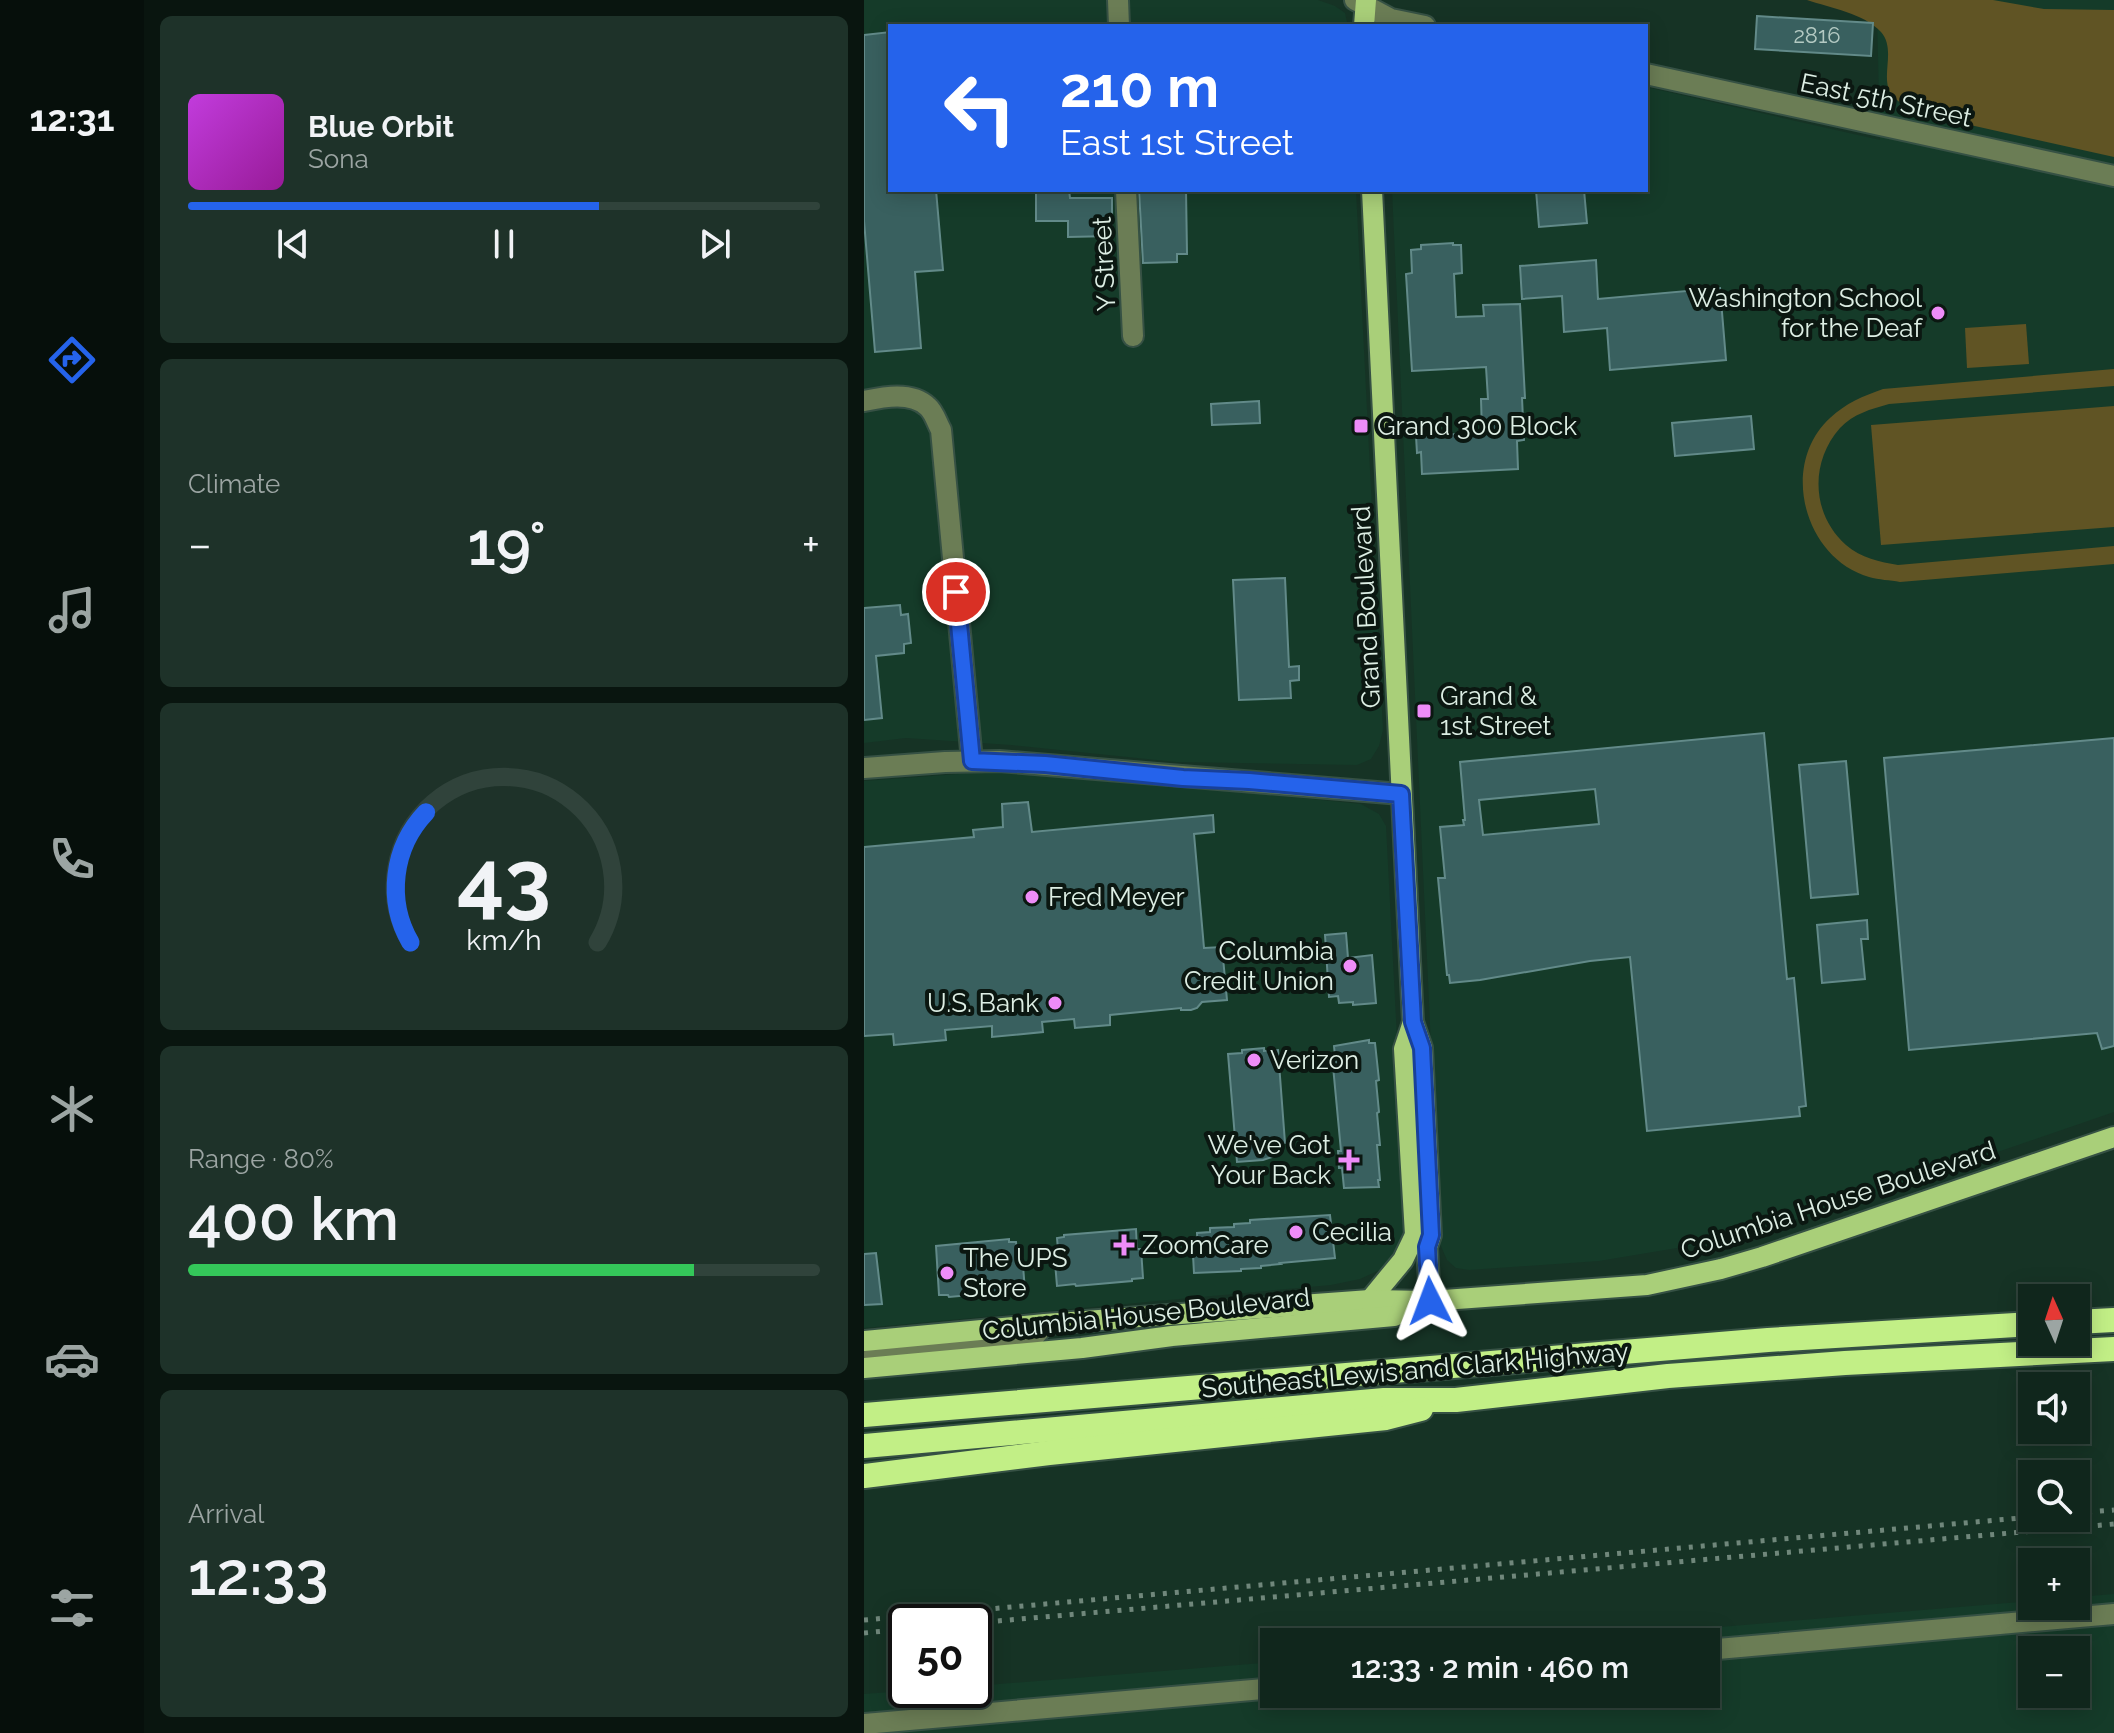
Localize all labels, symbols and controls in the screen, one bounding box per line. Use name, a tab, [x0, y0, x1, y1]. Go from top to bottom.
house number: 2816	[1793, 22, 1841, 48]
text: 210 m	[1060, 54, 1219, 120]
icon: left	[928, 56, 1032, 160]
street label: East 5th Street	[1797, 67, 1975, 133]
text: 12:31	[30, 97, 114, 139]
text: Blue Orbit	[308, 109, 454, 144]
text: East 1st Street	[1060, 121, 1294, 163]
text: Sona	[308, 144, 369, 174]
street label: Y Street	[1087, 216, 1121, 312]
icon: previous	[271, 222, 315, 266]
icon: pause	[482, 222, 526, 266]
icon: next	[693, 222, 737, 266]
place label: Washington School for the Deaf	[1688, 283, 1923, 343]
marker: Washington School for the Deaf	[1929, 304, 1947, 322]
icon: directions	[44, 332, 100, 388]
place label: Grand 300 Block	[1377, 411, 1577, 441]
marker: Grand 300 Block	[1352, 417, 1370, 435]
text: Climate	[188, 469, 280, 499]
street label: Grand Boulevard	[1346, 505, 1386, 709]
text: 19°	[467, 509, 546, 579]
text: −	[188, 519, 212, 570]
text: +	[802, 519, 820, 570]
pin	[922, 558, 990, 626]
icon: arrive	[934, 570, 978, 614]
icon: music	[44, 582, 100, 638]
place label: Grand & 1st Street	[1440, 681, 1551, 741]
marker: Grand & 1st Street	[1415, 702, 1433, 720]
text: 43	[457, 830, 551, 927]
icon: phone	[44, 831, 100, 887]
place label: Fred Meyer	[1048, 882, 1185, 912]
marker: Fred Meyer	[1023, 888, 1041, 906]
text: km/h	[466, 923, 542, 957]
place label: Columbia Credit Union	[1184, 936, 1334, 996]
marker: Columbia Credit Union	[1341, 957, 1359, 975]
place label: U.S. Bank	[927, 988, 1039, 1018]
marker: U.S. Bank	[1046, 994, 1064, 1012]
place label: Verizon	[1270, 1045, 1359, 1075]
marker: Verizon	[1245, 1051, 1263, 1069]
icon: climate	[44, 1081, 100, 1137]
place label: We've Got Your Back	[1208, 1130, 1331, 1190]
street label: Columbia House Boulevard	[1677, 1135, 1999, 1265]
text: Range · 80%	[188, 1144, 334, 1174]
marker: We've Got Your Back	[1338, 1149, 1360, 1171]
text: 400 km	[188, 1184, 399, 1254]
place label: Cecilia	[1312, 1217, 1392, 1247]
marker: Cecilia	[1287, 1223, 1305, 1241]
place label: ZoomCare	[1142, 1230, 1269, 1260]
marker: ZoomCare	[1113, 1234, 1135, 1256]
place label: The UPS Store	[963, 1243, 1068, 1303]
position arrow	[1388, 1259, 1472, 1343]
marker: The UPS Store	[938, 1264, 956, 1282]
street label: Columbia House Boulevard	[981, 1282, 1311, 1346]
north arrow	[2018, 1284, 2090, 1356]
map controls	[2018, 1284, 2090, 1708]
icon: car	[44, 1331, 100, 1387]
street label: Southeast Lewis and Clark Highway	[1200, 1336, 1630, 1404]
button: sound	[2018, 1372, 2090, 1444]
button: search	[2018, 1460, 2090, 1532]
text: Arrival	[188, 1499, 264, 1529]
text: 12:33	[188, 1539, 328, 1609]
button: +	[2018, 1548, 2090, 1620]
icon: filters	[44, 1580, 100, 1636]
speed limit sign: 50	[888, 1604, 992, 1708]
button: −	[2018, 1636, 2090, 1708]
text: 12:33 · 2 min · 460 m	[1351, 1650, 1629, 1685]

